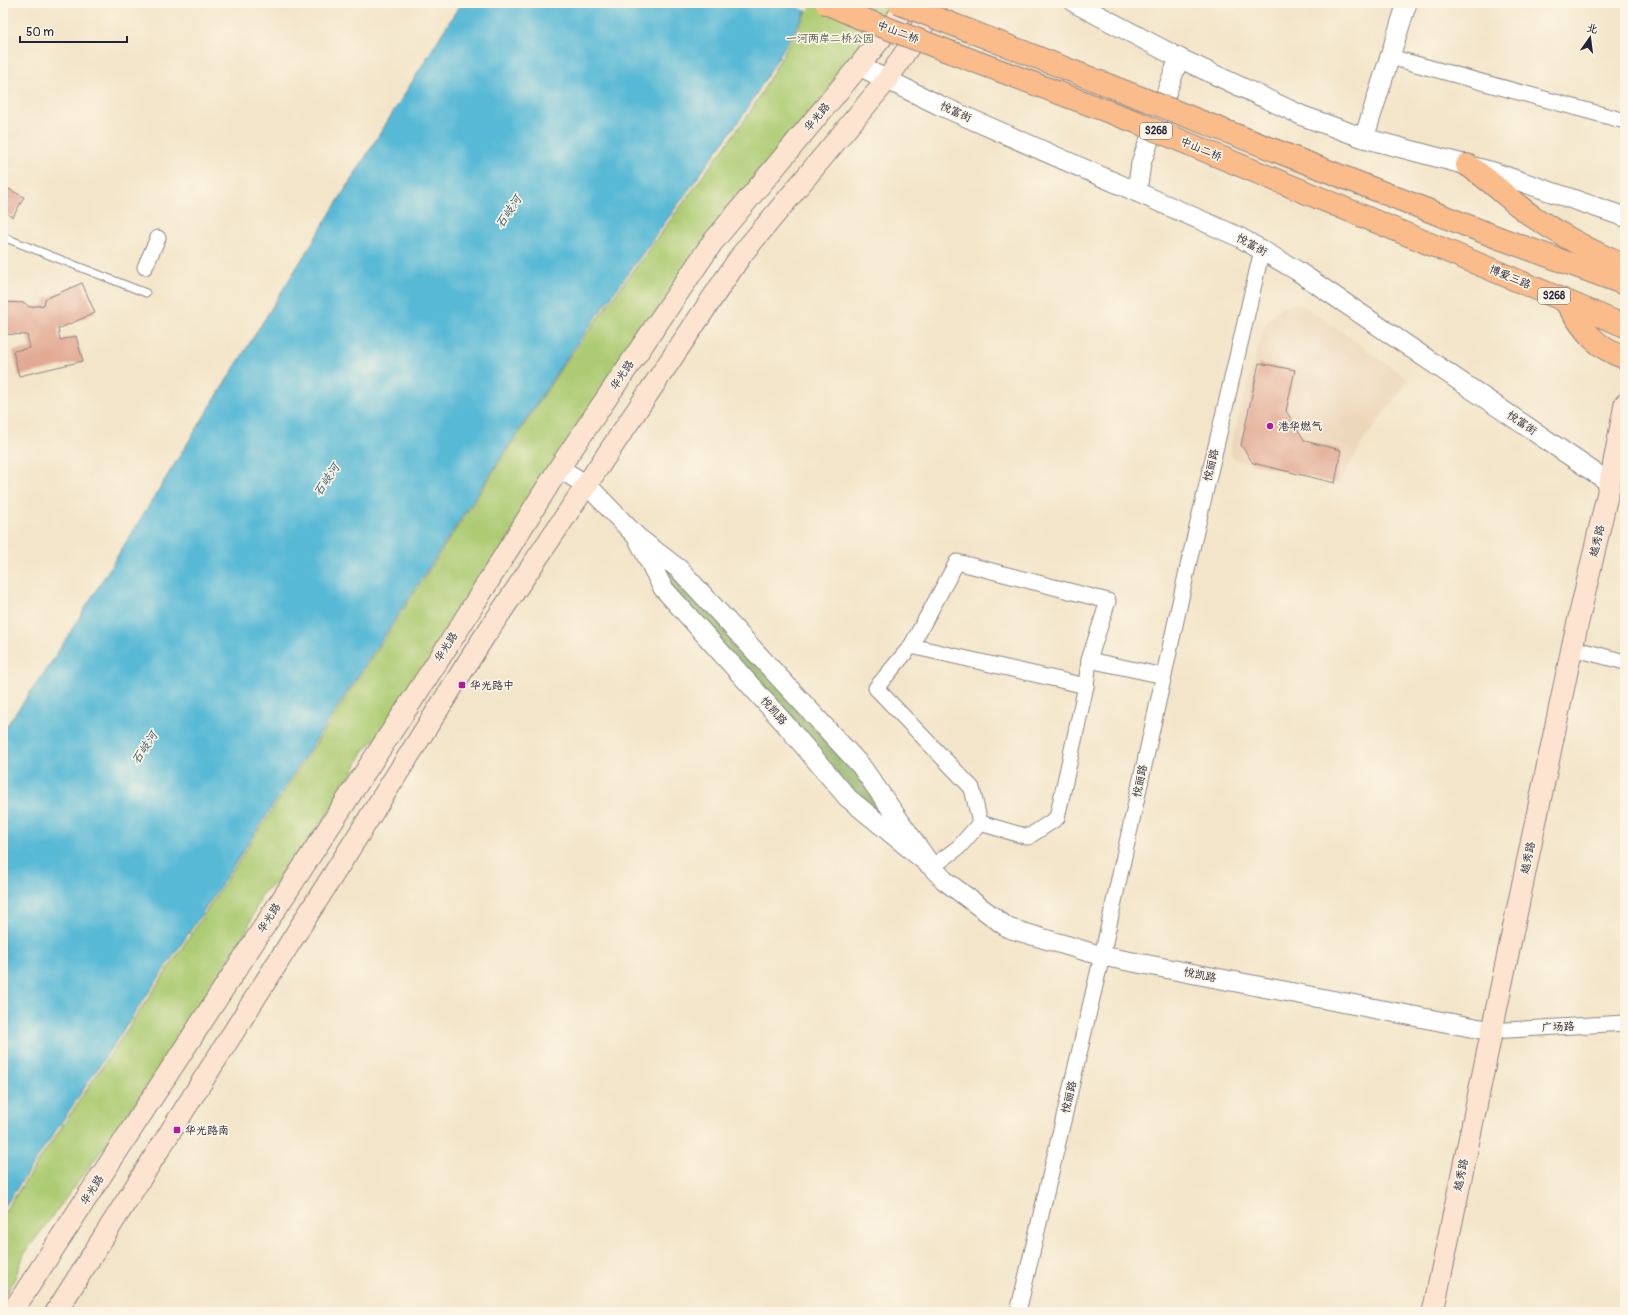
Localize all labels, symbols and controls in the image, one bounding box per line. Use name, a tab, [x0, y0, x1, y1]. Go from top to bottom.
scale bar	[20, 18, 127, 44]
street label: 中山二桥	[875, 18, 921, 46]
north arrow	[1570, 18, 1610, 58]
text: 北	[1585, 21, 1599, 36]
text: 50 m	[26, 25, 54, 40]
park label: 一河两岸二桥公园	[786, 32, 874, 45]
street label: 悦富街	[938, 99, 975, 125]
street label: 华光路	[801, 100, 833, 134]
road number: S268	[1140, 123, 1172, 139]
street label: 中山二桥	[1178, 134, 1224, 164]
water label: 石岐河	[493, 191, 526, 231]
street label: 悦富街	[1234, 231, 1270, 259]
street label: 博爱三路	[1487, 262, 1533, 292]
road number: S268	[1538, 288, 1570, 304]
street label: 华光路	[607, 358, 637, 392]
street label: 悦富街	[1505, 408, 1540, 438]
place label: 港华燃气	[1278, 420, 1322, 433]
marker: 港华燃气	[1265, 421, 1275, 431]
street label: 悦丽路	[1201, 447, 1221, 483]
water label: 石岐河	[311, 459, 344, 499]
street label: 越秀路	[1587, 523, 1607, 559]
street label: 华光路	[432, 630, 460, 664]
place label: 华光路中	[470, 679, 514, 692]
marker: 华光路中	[457, 680, 467, 690]
street label: 悦凯路	[758, 694, 790, 728]
water label: 石岐河	[129, 727, 162, 767]
street label: 悦丽路	[1130, 764, 1150, 798]
street label: 越秀路	[1518, 841, 1538, 875]
street label: 华光路	[255, 901, 283, 935]
street label: 悦凯路	[1183, 965, 1217, 985]
street label: 广场路	[1541, 1020, 1575, 1034]
street label: 悦丽路	[1059, 1079, 1079, 1115]
place label: 华光路南	[185, 1124, 229, 1137]
marker: 华光路南	[172, 1125, 182, 1135]
street label: 越秀路	[1451, 1158, 1471, 1192]
street label: 华光路	[78, 1173, 106, 1207]

